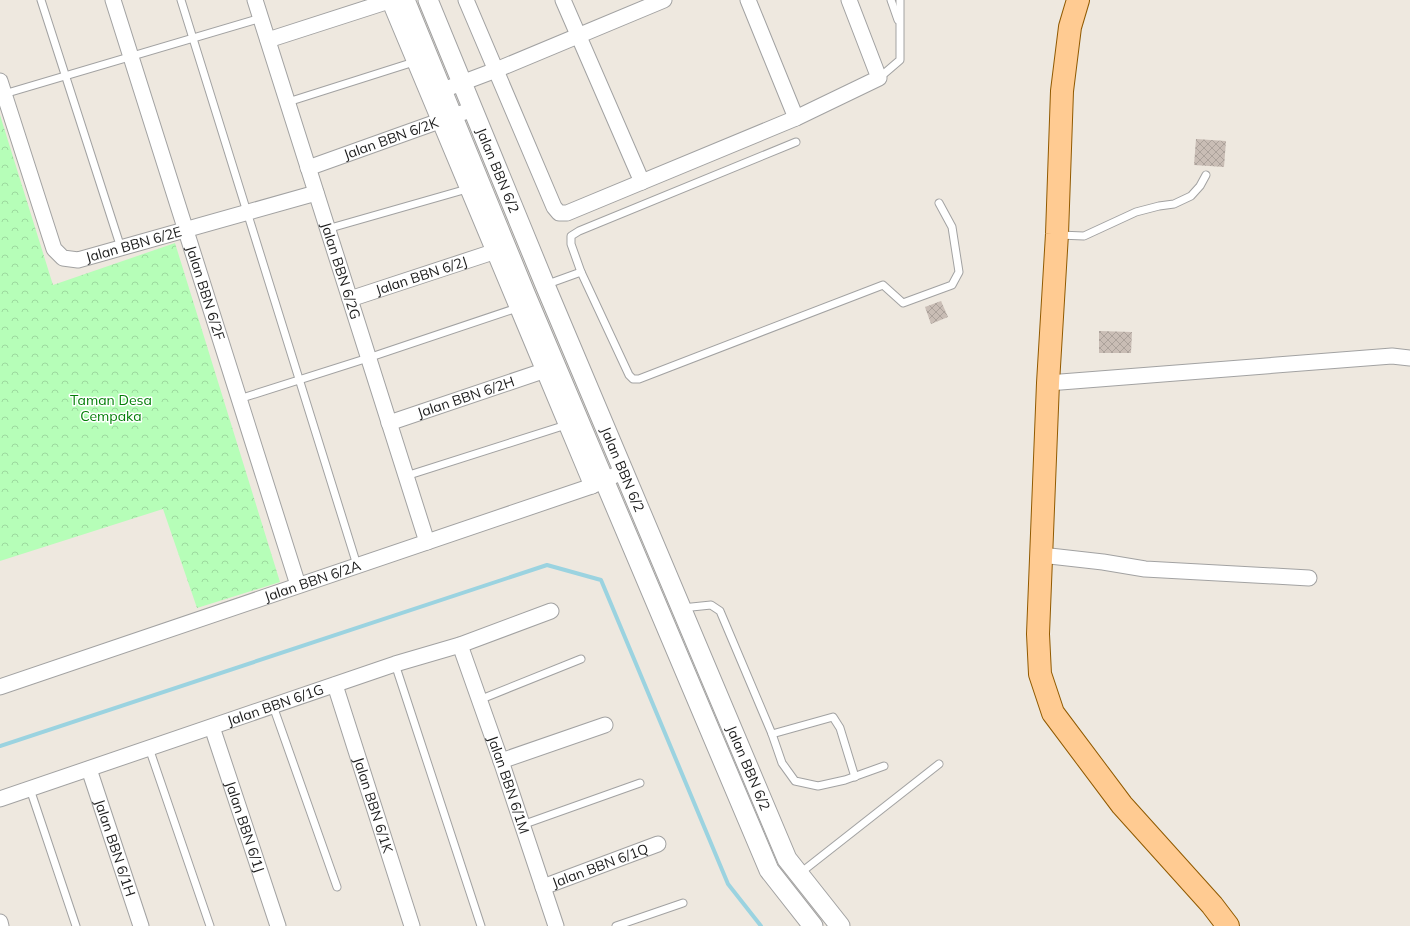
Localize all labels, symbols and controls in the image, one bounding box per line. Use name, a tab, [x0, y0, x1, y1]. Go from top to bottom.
street label: Jalan BBN 6/2K	[341, 113, 442, 164]
street label: Jalan BBN 6/2	[472, 125, 523, 216]
street label: Jalan BBN 6/2G	[317, 220, 365, 322]
street label: Jalan BBN 6/2E	[83, 222, 184, 266]
street label: Jalan BBN 6/2F	[182, 243, 229, 343]
street label: Jalan BBN 6/2J	[373, 252, 469, 299]
street label: Jalan BBN 6/2H	[415, 372, 517, 422]
park label: Taman Desa Cempaka	[70, 391, 152, 425]
street label: Jalan BBN 6/2	[597, 424, 649, 514]
street label: Jalan BBN 6/2A	[262, 556, 364, 606]
street label: Jalan BBN 6/1G	[225, 680, 326, 730]
street label: Jalan BBN 6/2	[723, 723, 774, 813]
street label: Jalan BBN 6/1M	[484, 733, 534, 836]
street label: Jalan BBN 6/1K	[350, 755, 397, 856]
street label: Jalan BBN 6/1J	[222, 779, 269, 875]
street label: Jalan BBN 6/1H	[91, 797, 140, 899]
street label: Jalan BBN 6/1Q	[549, 839, 651, 892]

